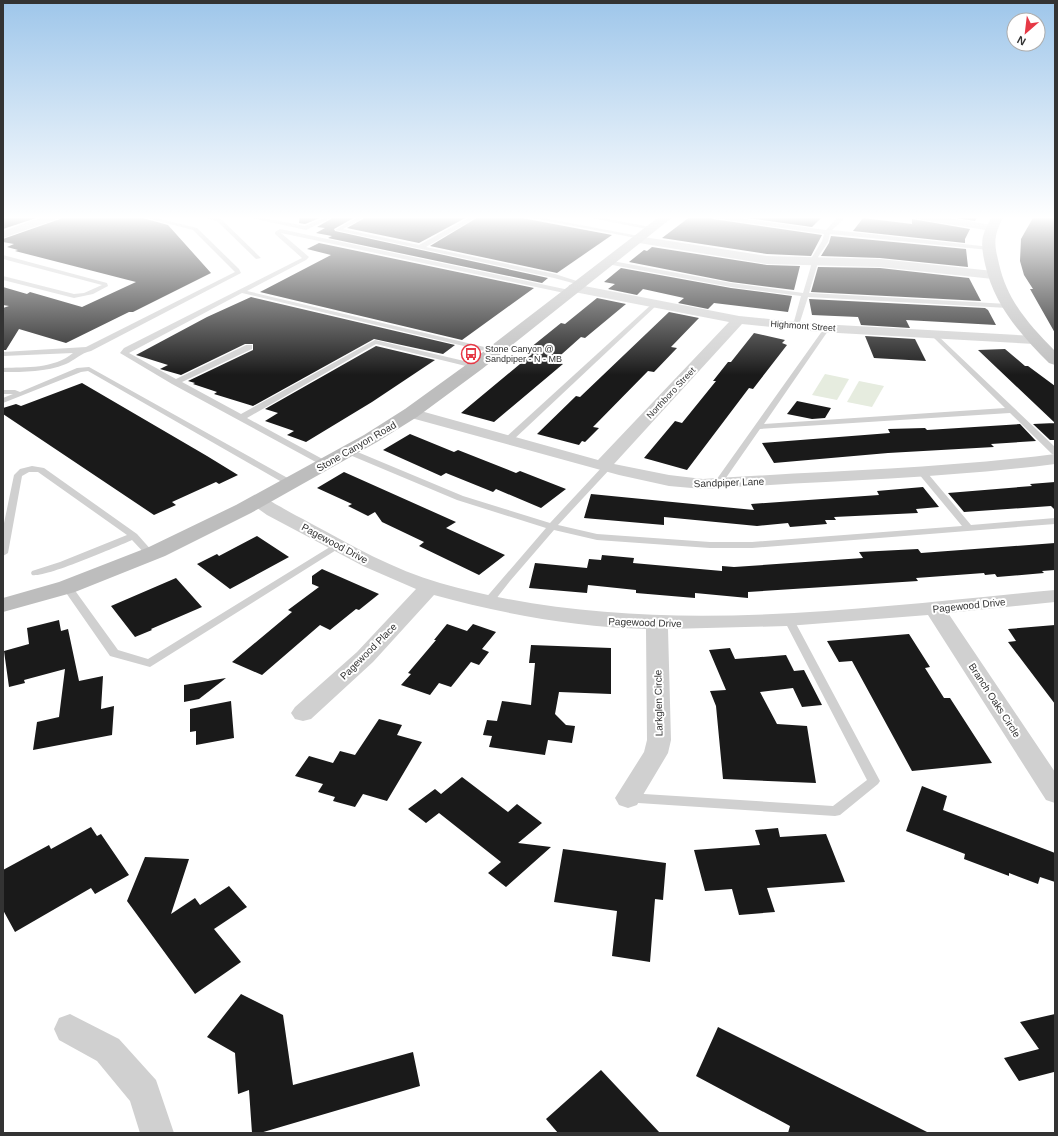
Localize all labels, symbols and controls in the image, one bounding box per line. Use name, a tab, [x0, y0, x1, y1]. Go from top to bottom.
north arrow	[1006, 12, 1046, 52]
text: N	[1015, 34, 1028, 48]
street label: Highmont Street	[770, 319, 836, 333]
bus stop icon: Stone Canyon @ Sandpiper - N - MB	[460, 343, 482, 365]
place label: Stone Canyon @ Sandpiper - N - MB	[485, 344, 562, 364]
street label: Northboro Street	[645, 365, 698, 421]
street label: Stone Canyon Road	[314, 419, 398, 474]
street label: Sandpiper Lane	[694, 476, 765, 489]
street label: Pagewood Drive	[300, 521, 370, 566]
street label: Pagewood Drive	[932, 596, 1007, 615]
street label: Pagewood Drive	[608, 616, 682, 629]
street label: Pagewood Place	[338, 621, 399, 682]
street label: Branch Oaks Circle	[967, 661, 1023, 740]
street label: Larkglen Circle	[652, 669, 665, 736]

